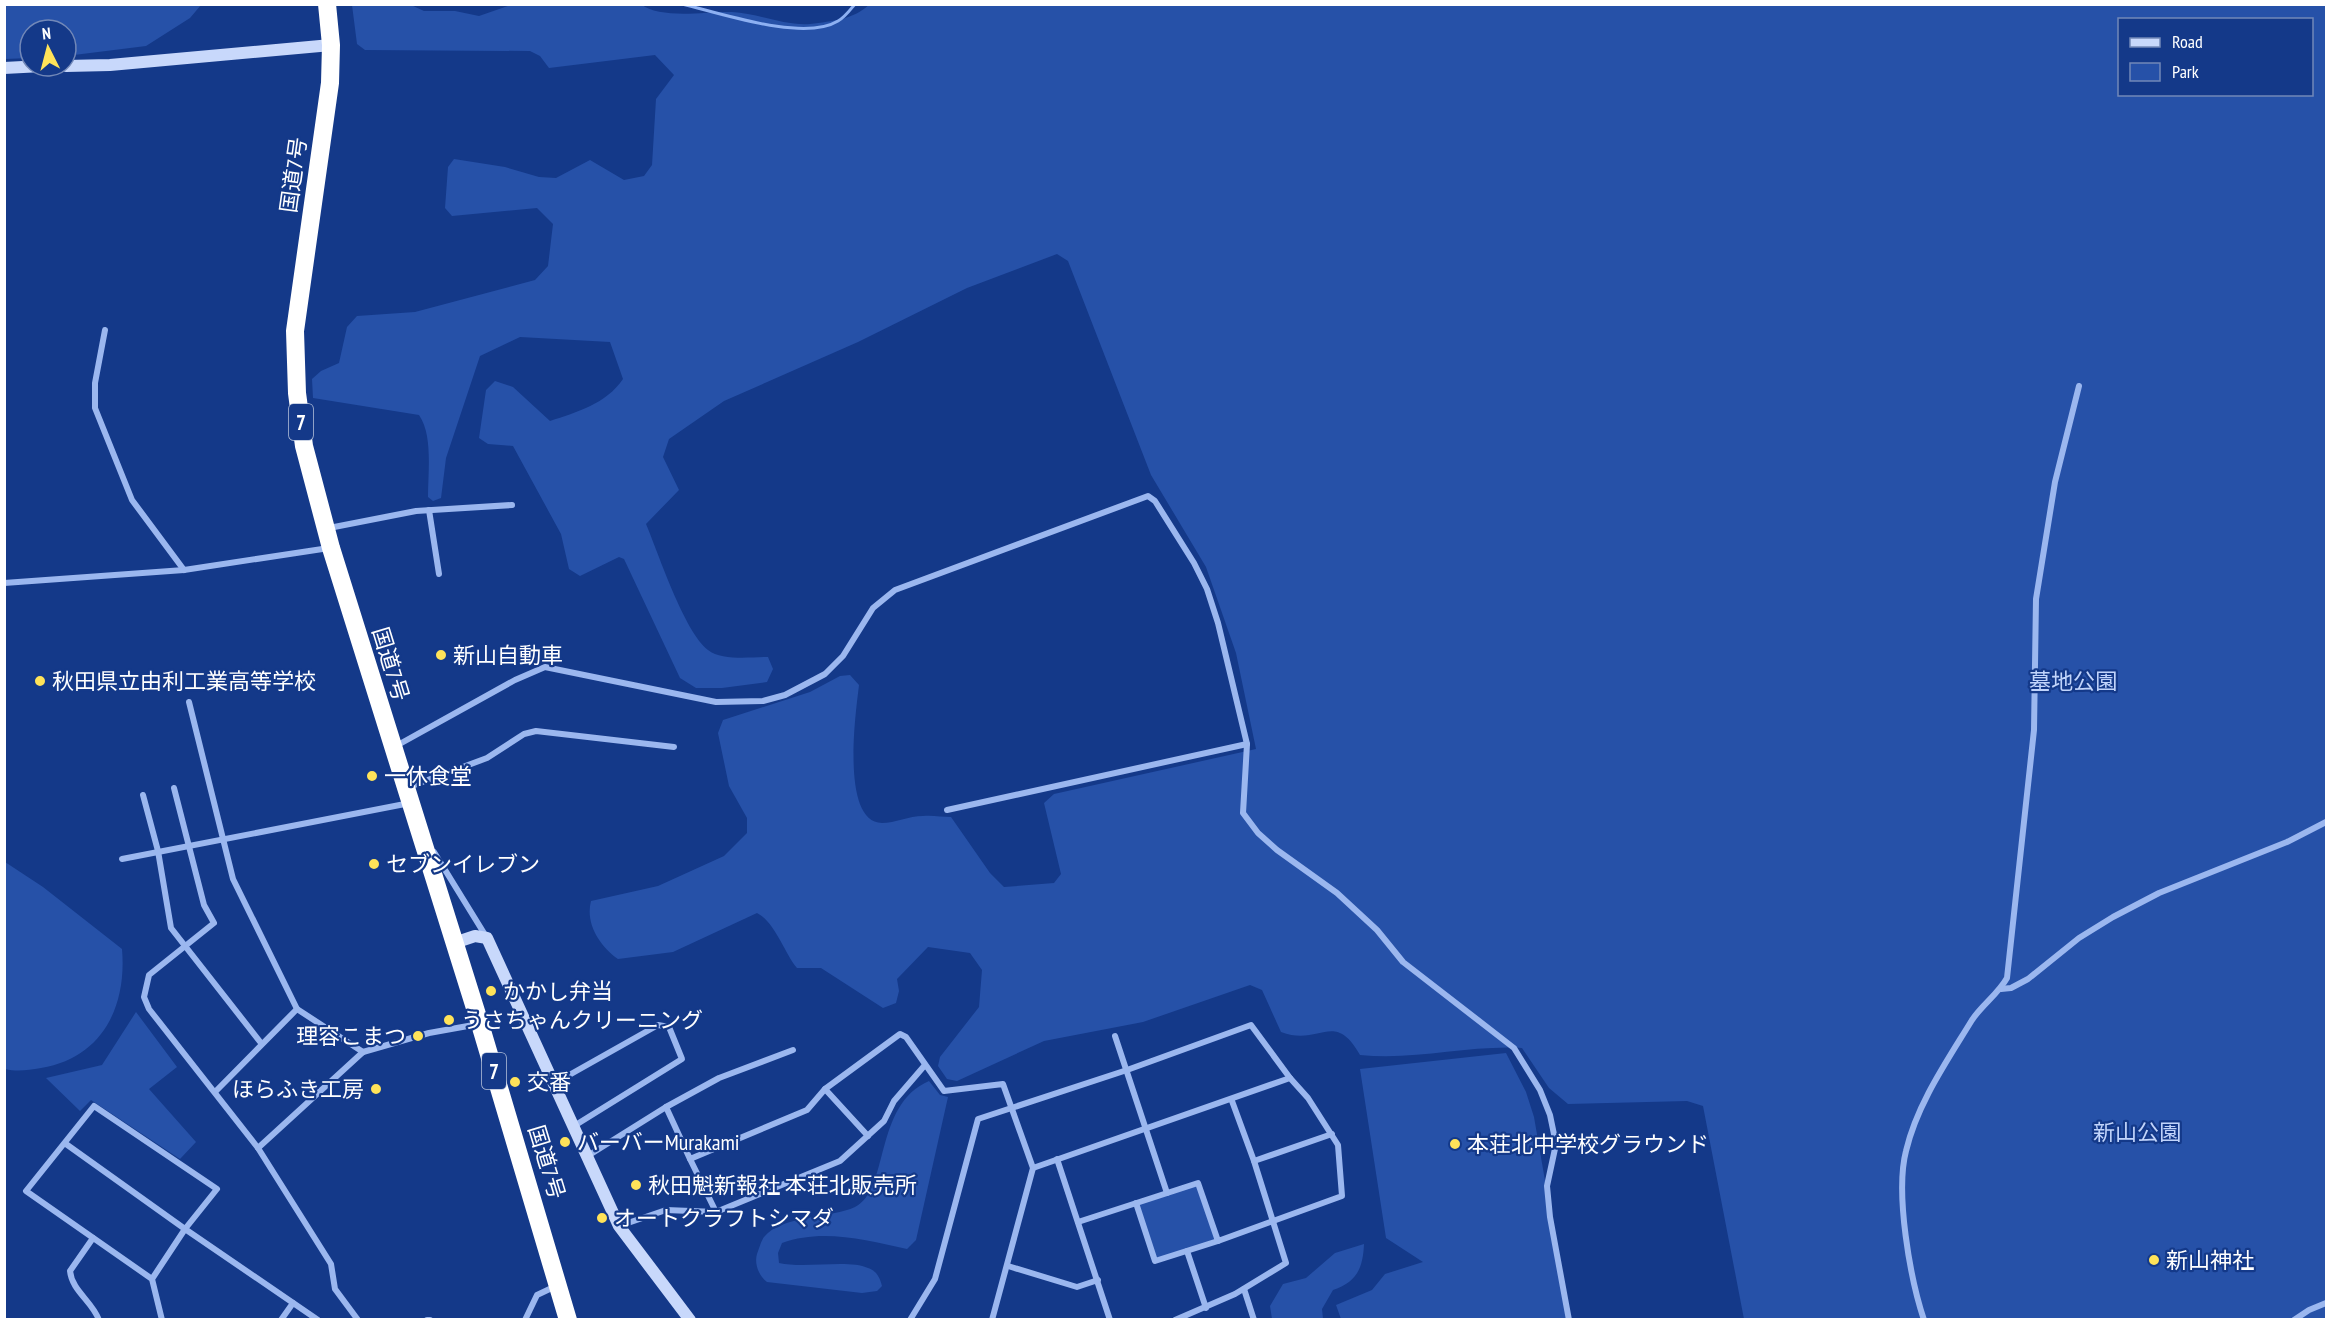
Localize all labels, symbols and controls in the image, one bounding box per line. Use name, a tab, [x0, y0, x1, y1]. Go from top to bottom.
north arrow	[18, 18, 78, 78]
legend	[2118, 18, 2313, 96]
text: N	[41, 23, 52, 43]
text: Road	[2172, 30, 2203, 53]
text: Park	[2172, 60, 2199, 83]
street label: 国道7号	[274, 135, 312, 215]
road number: 7	[289, 404, 313, 440]
street label: 国道7号	[367, 624, 415, 704]
place label: 新山自動車	[453, 641, 563, 669]
marker: 新山自動車	[434, 648, 448, 662]
place label: 秋田県立由利工業高等学校	[52, 667, 316, 695]
park label: 墓地公園	[2029, 667, 2117, 695]
marker: 秋田県立由利工業高等学校	[33, 674, 47, 688]
place label: 一休食堂	[384, 762, 472, 790]
marker: 一休食堂	[365, 769, 379, 783]
place label: セブンイレブン	[386, 850, 540, 878]
marker: セブンイレブン	[367, 857, 381, 871]
place label: かかし弁当	[503, 977, 613, 1005]
marker: かかし弁当	[484, 984, 498, 998]
place label: うさちゃんクリーニング	[461, 1006, 703, 1034]
marker: うさちゃんクリーニング	[442, 1013, 456, 1027]
place label: 理容こまつ	[296, 1022, 406, 1050]
marker: 理容こまつ	[411, 1029, 425, 1043]
road number: 7	[482, 1053, 506, 1089]
place label: 交番	[527, 1068, 571, 1096]
place label: ほらふき工房	[232, 1075, 364, 1103]
marker: 交番	[508, 1075, 522, 1089]
marker: ほらふき工房	[369, 1082, 383, 1096]
park label: 新山公園	[2093, 1118, 2181, 1146]
street label: 国道7号	[523, 1122, 571, 1202]
place label: バーバーMurakami	[577, 1128, 740, 1156]
place label: 本荘北中学校グラウンド	[1467, 1130, 1709, 1158]
marker: バーバーMurakami	[558, 1135, 572, 1149]
marker: 本荘北中学校グラウンド	[1448, 1137, 1462, 1151]
place label: 秋田魁新報社 本荘北販売所	[648, 1171, 917, 1199]
marker: 秋田魁新報社 本荘北販売所	[629, 1178, 643, 1192]
place label: オートクラフトシマダ	[614, 1204, 834, 1232]
marker: オートクラフトシマダ	[595, 1211, 609, 1225]
place label: 新山神社	[2166, 1246, 2254, 1274]
marker: 新山神社	[2147, 1253, 2161, 1267]

